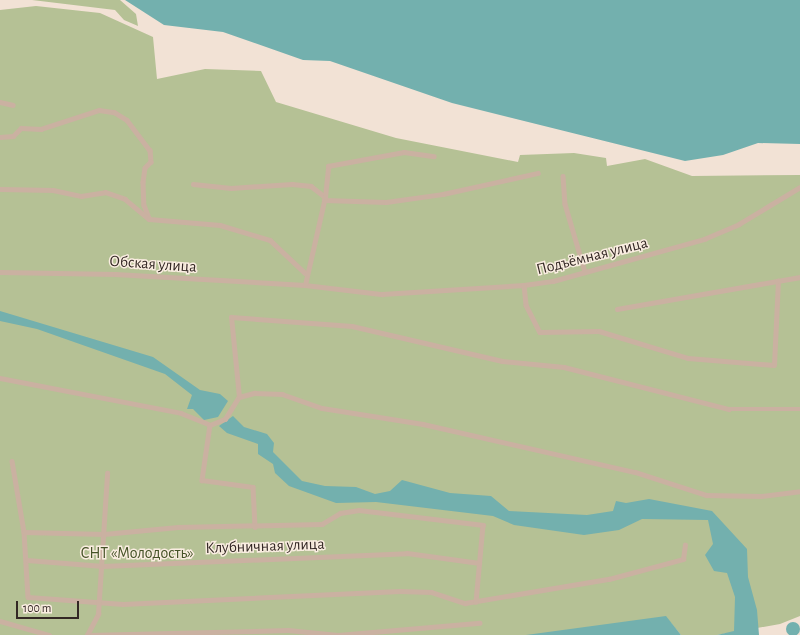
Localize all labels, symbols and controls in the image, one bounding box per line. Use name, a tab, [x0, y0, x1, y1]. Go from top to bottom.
street label: Подъёмная улица	[534, 233, 650, 279]
street label: Обская улица	[109, 251, 197, 277]
street label: Клубничная улица	[205, 534, 325, 558]
park label: СНТ «Молодость»	[80, 543, 194, 563]
scale bar	[18, 593, 81, 619]
text: 100 m	[23, 602, 51, 614]

